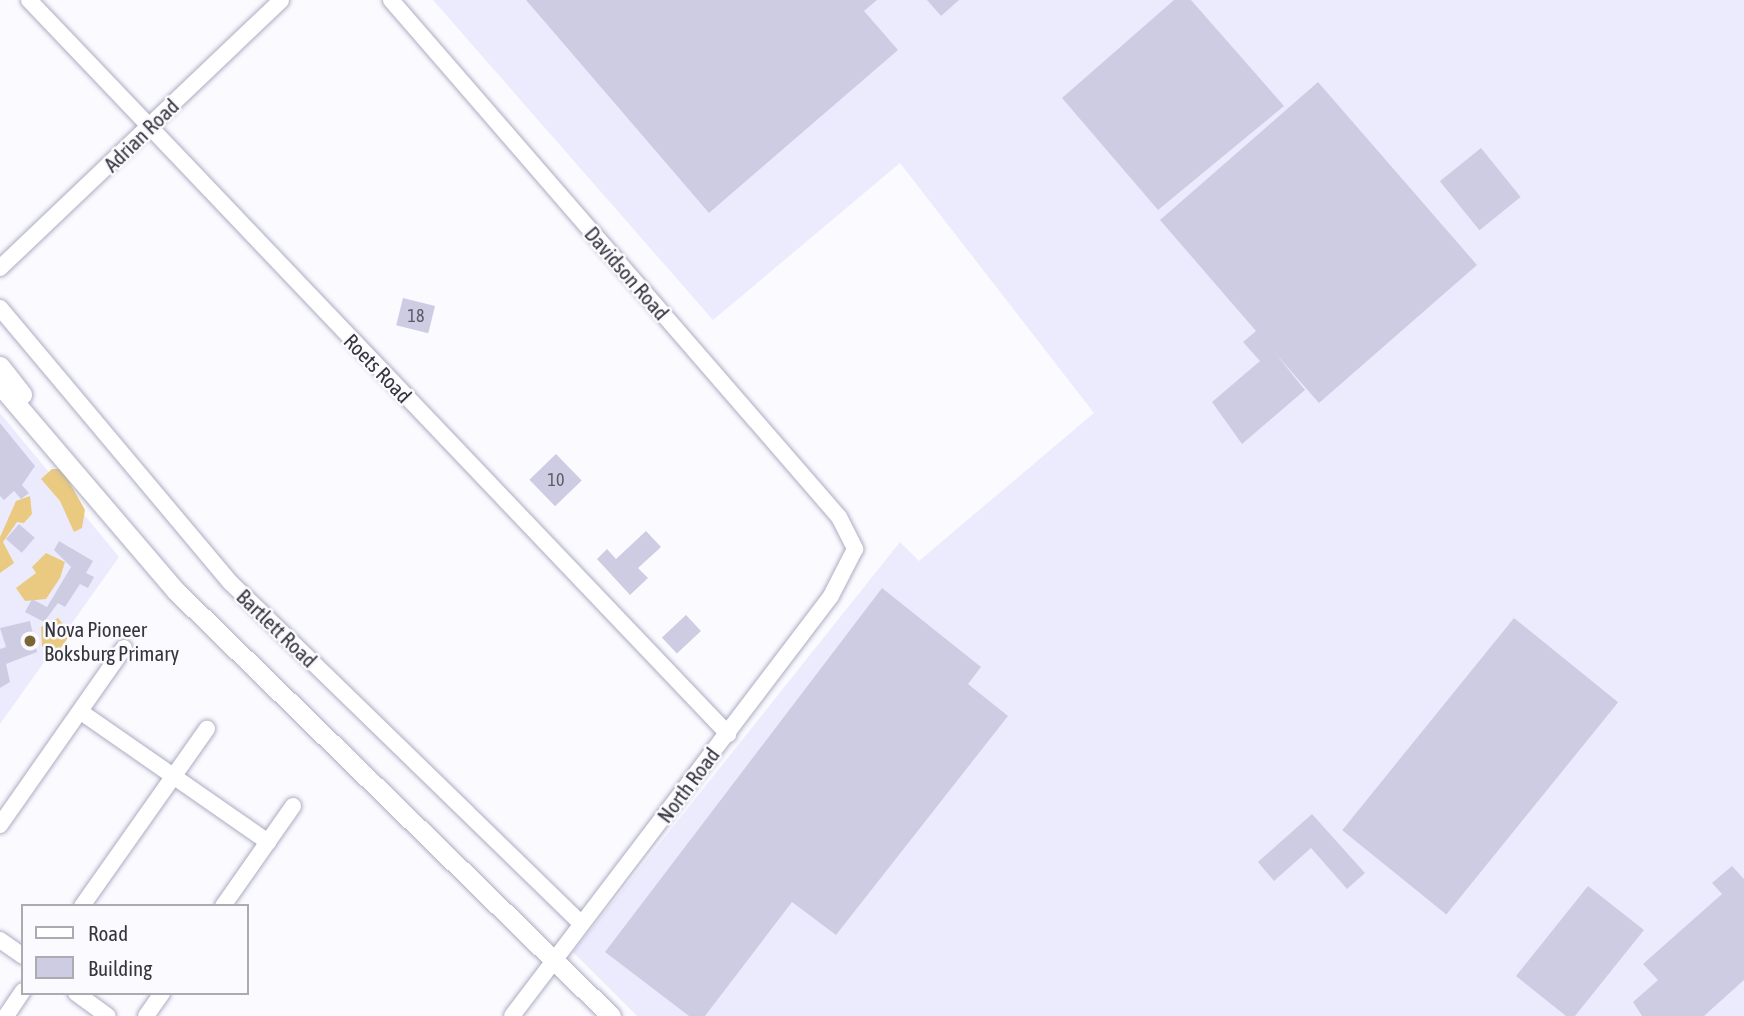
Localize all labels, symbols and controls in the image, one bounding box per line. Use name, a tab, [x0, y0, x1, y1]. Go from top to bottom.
street label: Adrian Road	[98, 93, 184, 177]
street label: Davidson Road	[580, 221, 674, 325]
house number: 18	[408, 305, 424, 327]
street label: Roets Road	[339, 328, 417, 408]
house number: 10	[548, 469, 564, 491]
street label: Bartlett Road	[232, 584, 322, 672]
place label: Nova Pioneer Boksburg Primary	[44, 616, 179, 666]
marker: Nova Pioneer Boksburg Primary	[22, 633, 38, 649]
street label: North Road	[652, 742, 724, 828]
legend	[21, 904, 248, 995]
text: Road	[88, 921, 128, 945]
text: Building	[88, 956, 152, 980]

